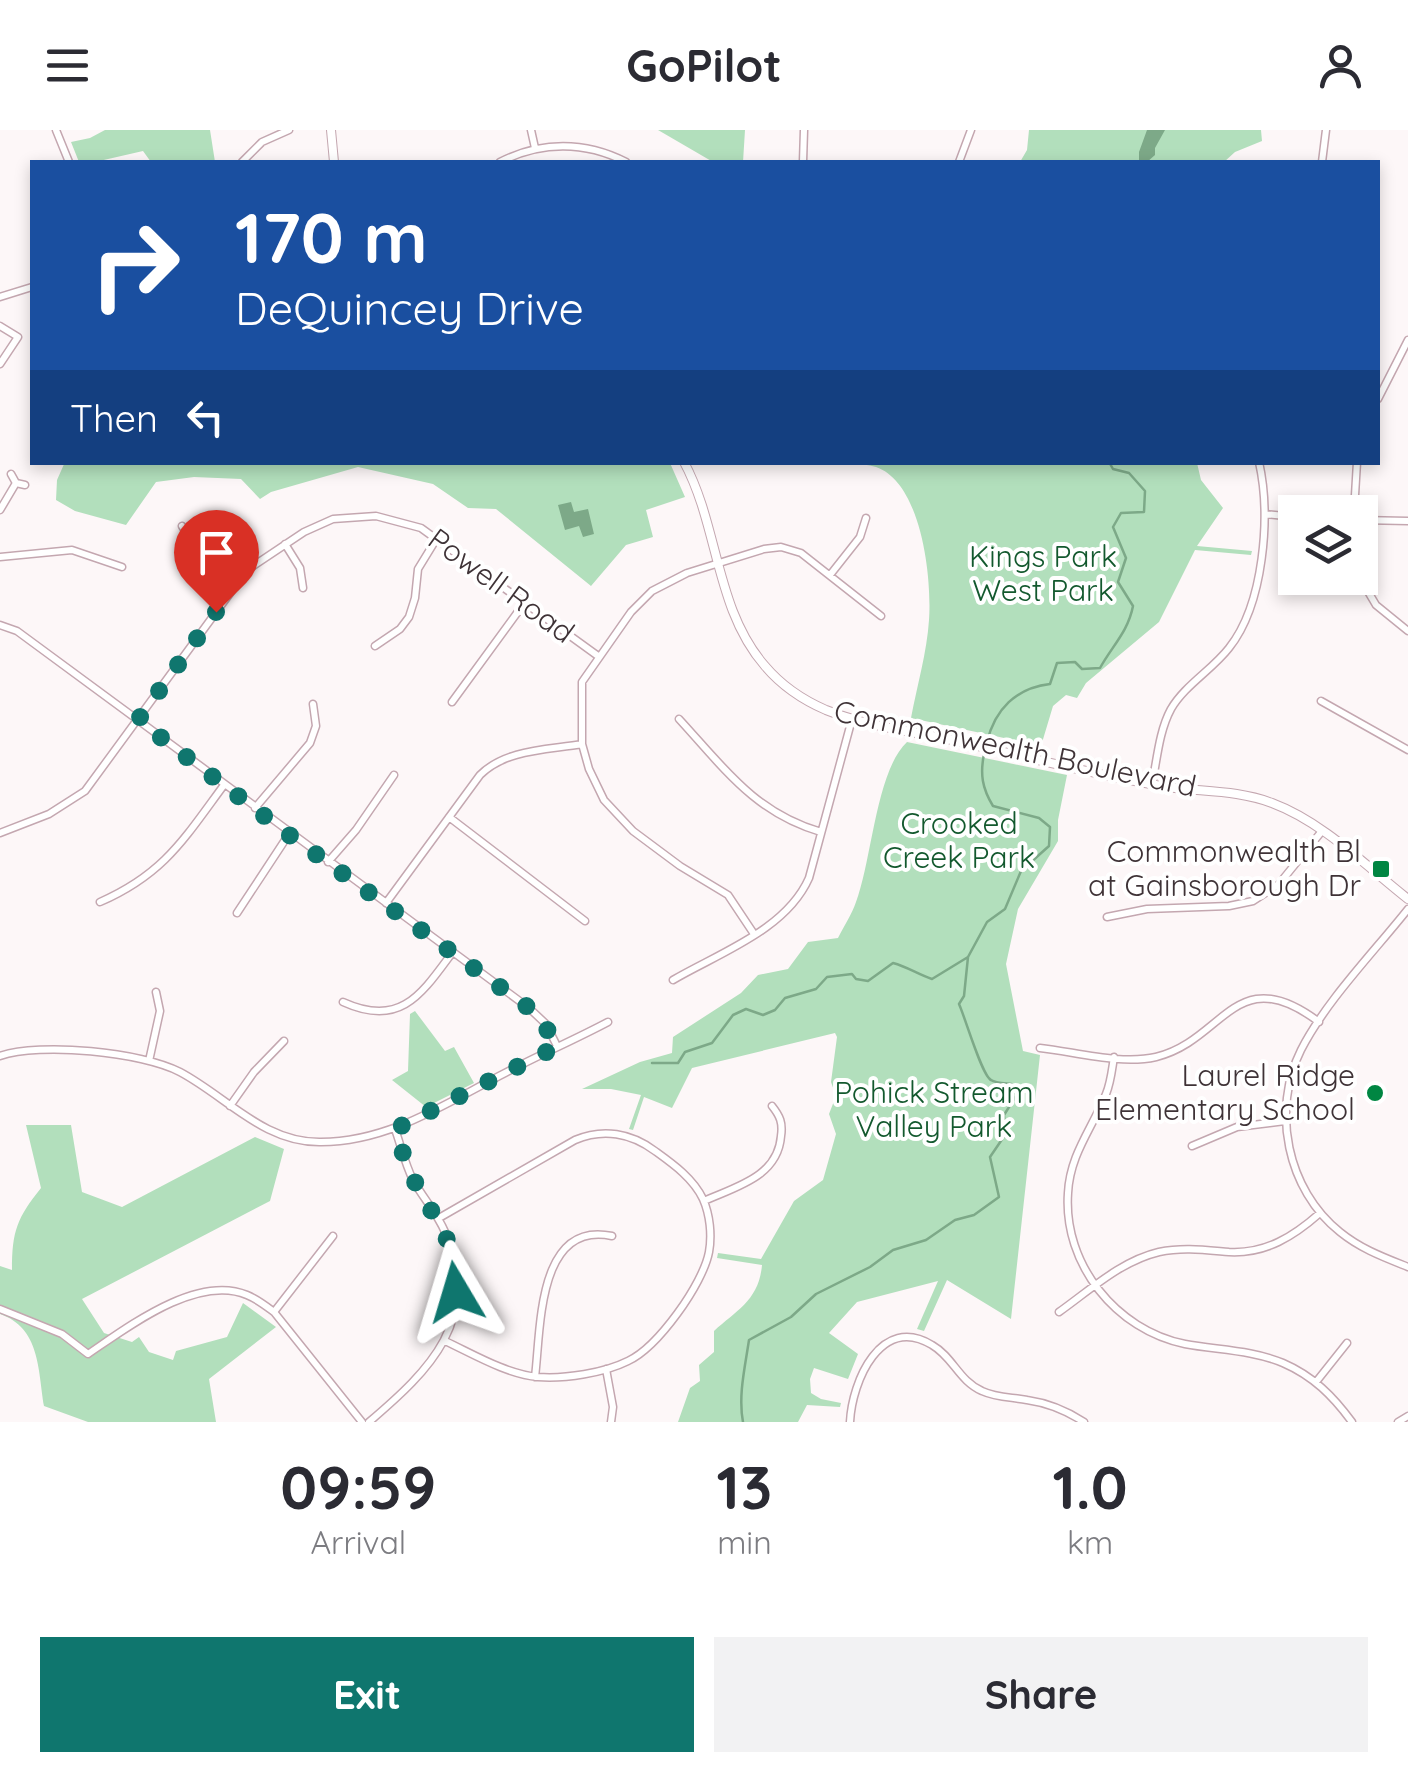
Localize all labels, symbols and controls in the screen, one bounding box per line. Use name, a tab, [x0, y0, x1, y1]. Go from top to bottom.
text: GoPilot	[626, 37, 782, 93]
icon: menu	[40, 38, 95, 93]
icon: person	[1313, 38, 1368, 93]
text: 170 m	[235, 193, 428, 281]
icon: right	[70, 200, 200, 330]
text: DeQuincey Drive	[235, 280, 584, 336]
icon: left	[178, 390, 233, 445]
text: Then	[70, 394, 158, 442]
map controls	[1278, 495, 1378, 595]
button: layers	[1278, 495, 1378, 595]
pin	[174, 510, 259, 613]
street label: Powell Road	[421, 519, 582, 651]
icon: arrive	[189, 525, 244, 580]
park label: Kings Park West Park	[969, 537, 1117, 609]
street label: Commonwealth Boulevard	[831, 691, 1200, 805]
park label: Crooked Creek Park	[883, 804, 1035, 876]
place label: Commonwealth Bl at Gainsborough Dr	[1088, 832, 1361, 904]
marker: Commonwealth Bl at Gainsborough Dr	[1370, 858, 1392, 880]
place label: Laurel Ridge Elementary School	[1095, 1056, 1355, 1128]
park label: Pohick Stream Valley Park	[834, 1073, 1034, 1145]
marker: Laurel Ridge Elementary School	[1364, 1082, 1386, 1104]
position arrow	[404, 1240, 508, 1344]
text: 09:59	[280, 1449, 436, 1524]
text: 13	[717, 1449, 772, 1524]
text: 1.0	[1053, 1449, 1128, 1524]
text: Arrival	[310, 1522, 406, 1562]
text: min	[717, 1522, 772, 1562]
text: km	[1067, 1522, 1113, 1562]
button: Exit	[40, 1637, 694, 1752]
button: Share	[714, 1637, 1368, 1752]

